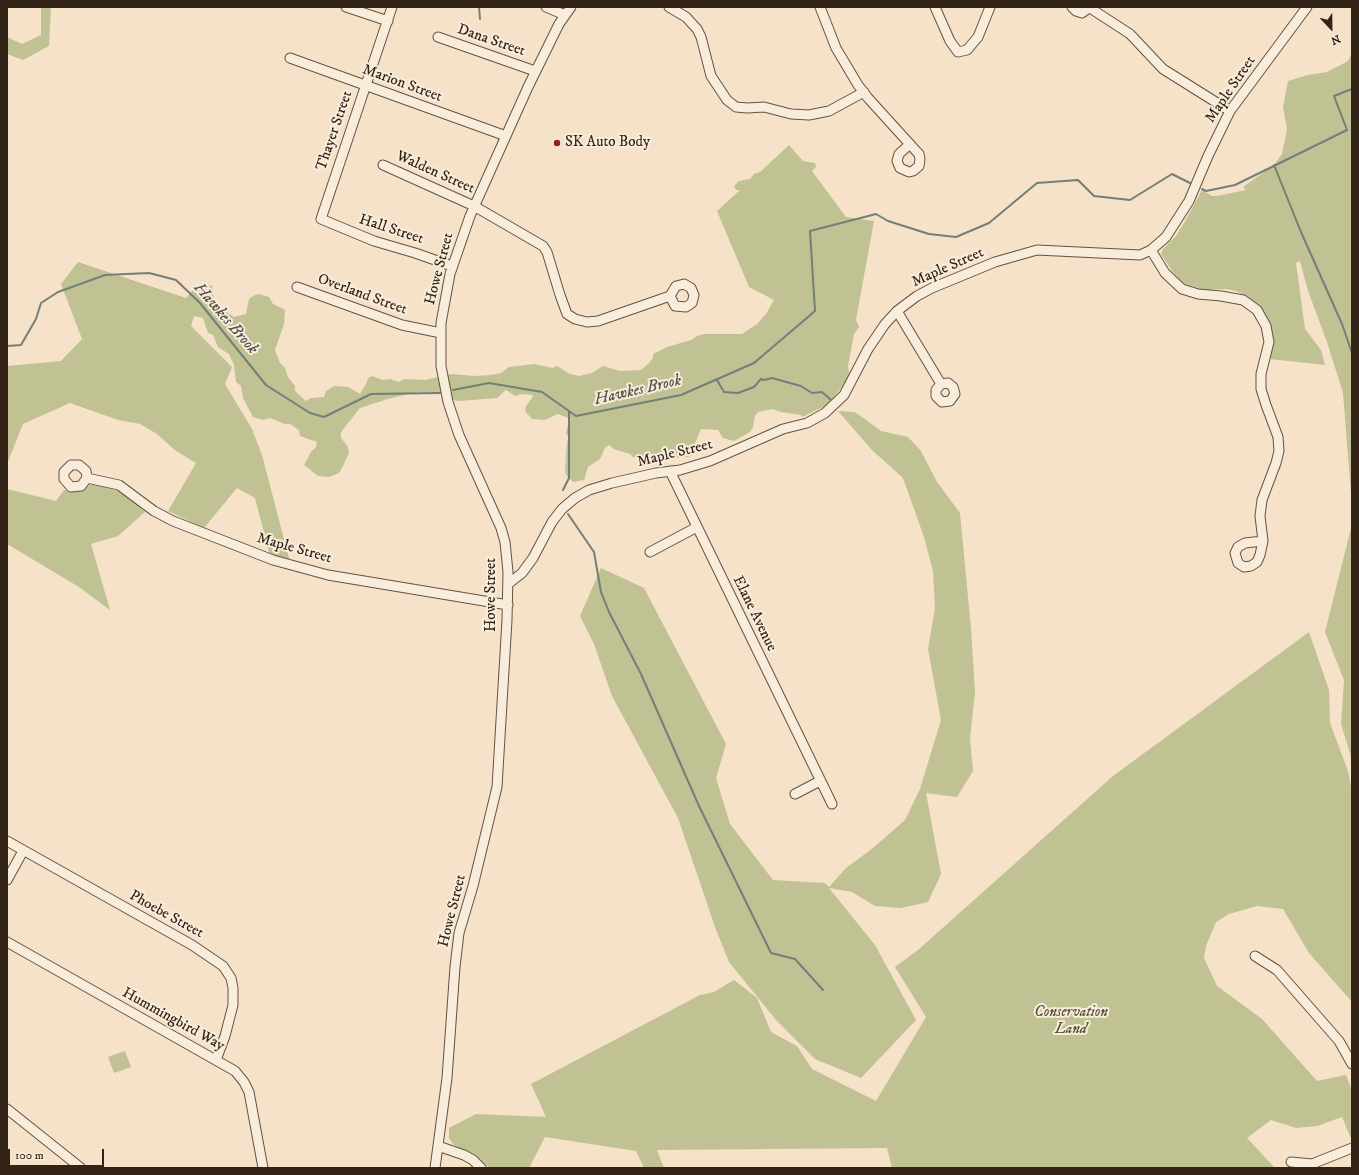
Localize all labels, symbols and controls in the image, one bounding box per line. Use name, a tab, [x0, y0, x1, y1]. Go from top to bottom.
north arrow	[1311, 8, 1351, 48]
street label: Dana Street	[455, 21, 527, 61]
text: N	[1329, 31, 1342, 47]
street label: Maple Street	[1202, 53, 1260, 127]
street label: Marion Street	[360, 61, 444, 107]
street label: Thayer Street	[313, 89, 357, 173]
place label: SK Auto Body	[565, 134, 650, 152]
marker: SK Auto Body	[552, 138, 562, 148]
street label: Walden Street	[393, 148, 477, 198]
street label: Hall Street	[357, 211, 425, 249]
street label: Howe Street	[422, 231, 458, 307]
street label: Maple Street	[909, 244, 987, 292]
street label: Overland Street	[315, 271, 409, 319]
water label: Hawkes Brook	[189, 279, 261, 359]
water label: Hawkes Brook	[593, 372, 683, 410]
street label: Maple Street	[636, 436, 714, 472]
street label: Maple Street	[255, 530, 333, 568]
street label: Howe Street	[483, 558, 501, 632]
street label: Elane Avenue	[728, 573, 780, 655]
street label: Howe Street	[435, 873, 471, 949]
street label: Phoebe Street	[126, 887, 206, 943]
street label: Hummingbird Way	[119, 984, 227, 1056]
park label: Conservation Land	[1034, 1004, 1108, 1039]
scale bar	[10, 1141, 106, 1167]
text: 100 m	[15, 1148, 44, 1163]

